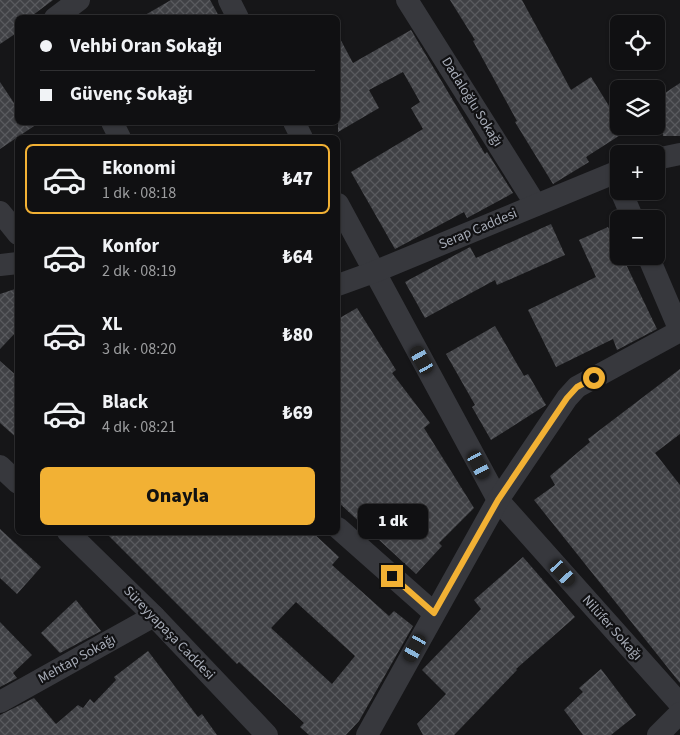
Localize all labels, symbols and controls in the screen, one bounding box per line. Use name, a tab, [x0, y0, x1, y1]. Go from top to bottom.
map controls	[610, 15, 665, 265]
button: locate	[610, 15, 665, 70]
text: Vehbi Oran Sokağı	[70, 33, 222, 60]
street label: Dadaloğlu Sokağı	[436, 53, 508, 151]
button: layers	[610, 80, 665, 135]
text: Güvenç Sokağı	[70, 81, 193, 108]
button: +	[610, 145, 665, 200]
text: Ekonomi	[102, 155, 176, 182]
icon: car	[42, 157, 87, 202]
text: ₺47	[283, 166, 313, 193]
text: 1 dk · 08:18	[102, 182, 176, 204]
street label: Serap Caddesi	[436, 203, 520, 255]
button: −	[610, 210, 665, 265]
text: Konfor	[102, 233, 159, 260]
icon: car	[42, 235, 87, 280]
text: ₺64	[283, 244, 313, 271]
text: 2 dk · 08:19	[102, 260, 176, 282]
text: XL	[102, 311, 123, 338]
icon: car	[42, 313, 87, 358]
text: ₺80	[283, 322, 313, 349]
text: 3 dk · 08:20	[102, 338, 176, 360]
car	[408, 343, 435, 377]
route start	[583, 367, 605, 389]
text: Black	[102, 389, 148, 416]
icon: car	[42, 391, 87, 436]
text: ₺69	[283, 400, 313, 427]
text: 4 dk · 08:21	[102, 416, 176, 438]
car	[465, 448, 492, 482]
button: Onayla	[40, 467, 315, 525]
callout: 1 dk	[357, 504, 427, 538]
text: 1 dk	[378, 510, 408, 532]
car	[547, 557, 578, 589]
route end	[381, 565, 403, 587]
street label: Süreyyapaşa Caddesi	[119, 581, 219, 685]
street label: Nilüfer Sokağı	[577, 591, 647, 665]
street label: Mehtap Sokağı	[34, 629, 120, 689]
car	[401, 631, 428, 665]

